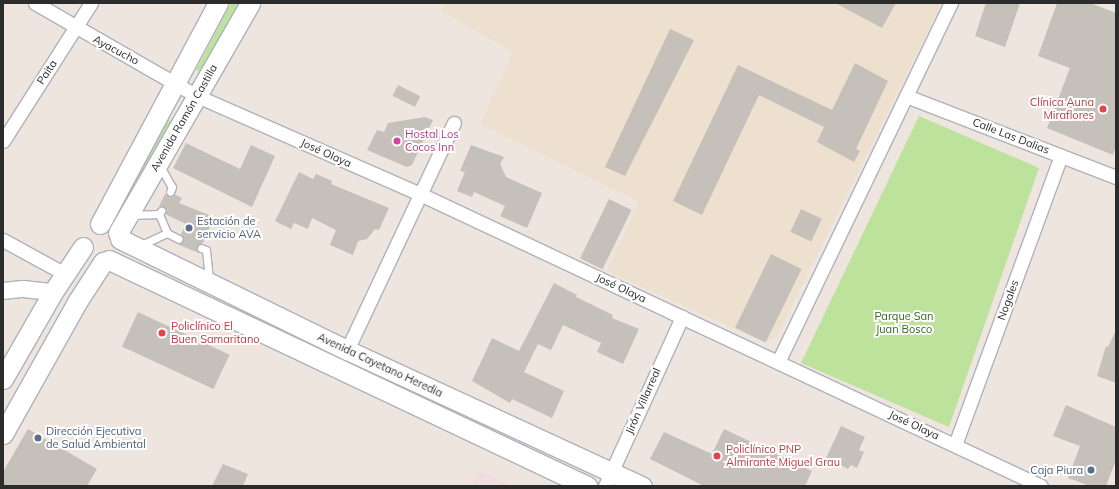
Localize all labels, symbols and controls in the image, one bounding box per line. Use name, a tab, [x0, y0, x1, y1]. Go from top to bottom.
street label: Ayacucho	[91, 32, 141, 68]
street label: Paita	[34, 57, 60, 87]
street label: Avenida Ramón Castilla	[148, 62, 220, 174]
place label: Clínica Auna Miraflores	[1030, 96, 1094, 122]
marker: Clínica Auna Miraflores	[1097, 103, 1109, 115]
street label: Calle Las Dalias	[971, 115, 1051, 157]
place label: Hostal Los Cocos Inn	[405, 128, 459, 154]
street label: José Olaya	[299, 136, 353, 170]
marker: Hostal Los Cocos Inn	[392, 136, 402, 146]
place label: Estación de servicio AVA	[197, 215, 261, 241]
marker: Estación de servicio AVA	[184, 223, 194, 233]
street label: José Olaya	[594, 271, 648, 305]
street label: Nogales	[995, 278, 1021, 322]
park label: Parque San Juan Bosco	[874, 310, 934, 336]
place label: Policlínico El Buen Samaritano	[171, 320, 260, 346]
marker: Policlínico El Buen Samaritano	[156, 327, 168, 339]
street label: Avenida Cayetano Heredia	[315, 330, 445, 400]
street label: Jirón Villarreal	[623, 366, 663, 436]
street label: José Olaya	[887, 408, 941, 442]
place label: Dirección Ejecutiva de Salud Ambiental	[46, 425, 146, 451]
marker: Dirección Ejecutiva de Salud Ambiental	[33, 433, 43, 443]
place label: Policlínico PNP Almirante Miguel Grau	[726, 443, 840, 469]
marker: Policlínico PNP Almirante Miguel Grau	[711, 450, 723, 462]
place label: Caja Piura	[1030, 463, 1083, 477]
marker: Caja Piura	[1086, 465, 1096, 475]

